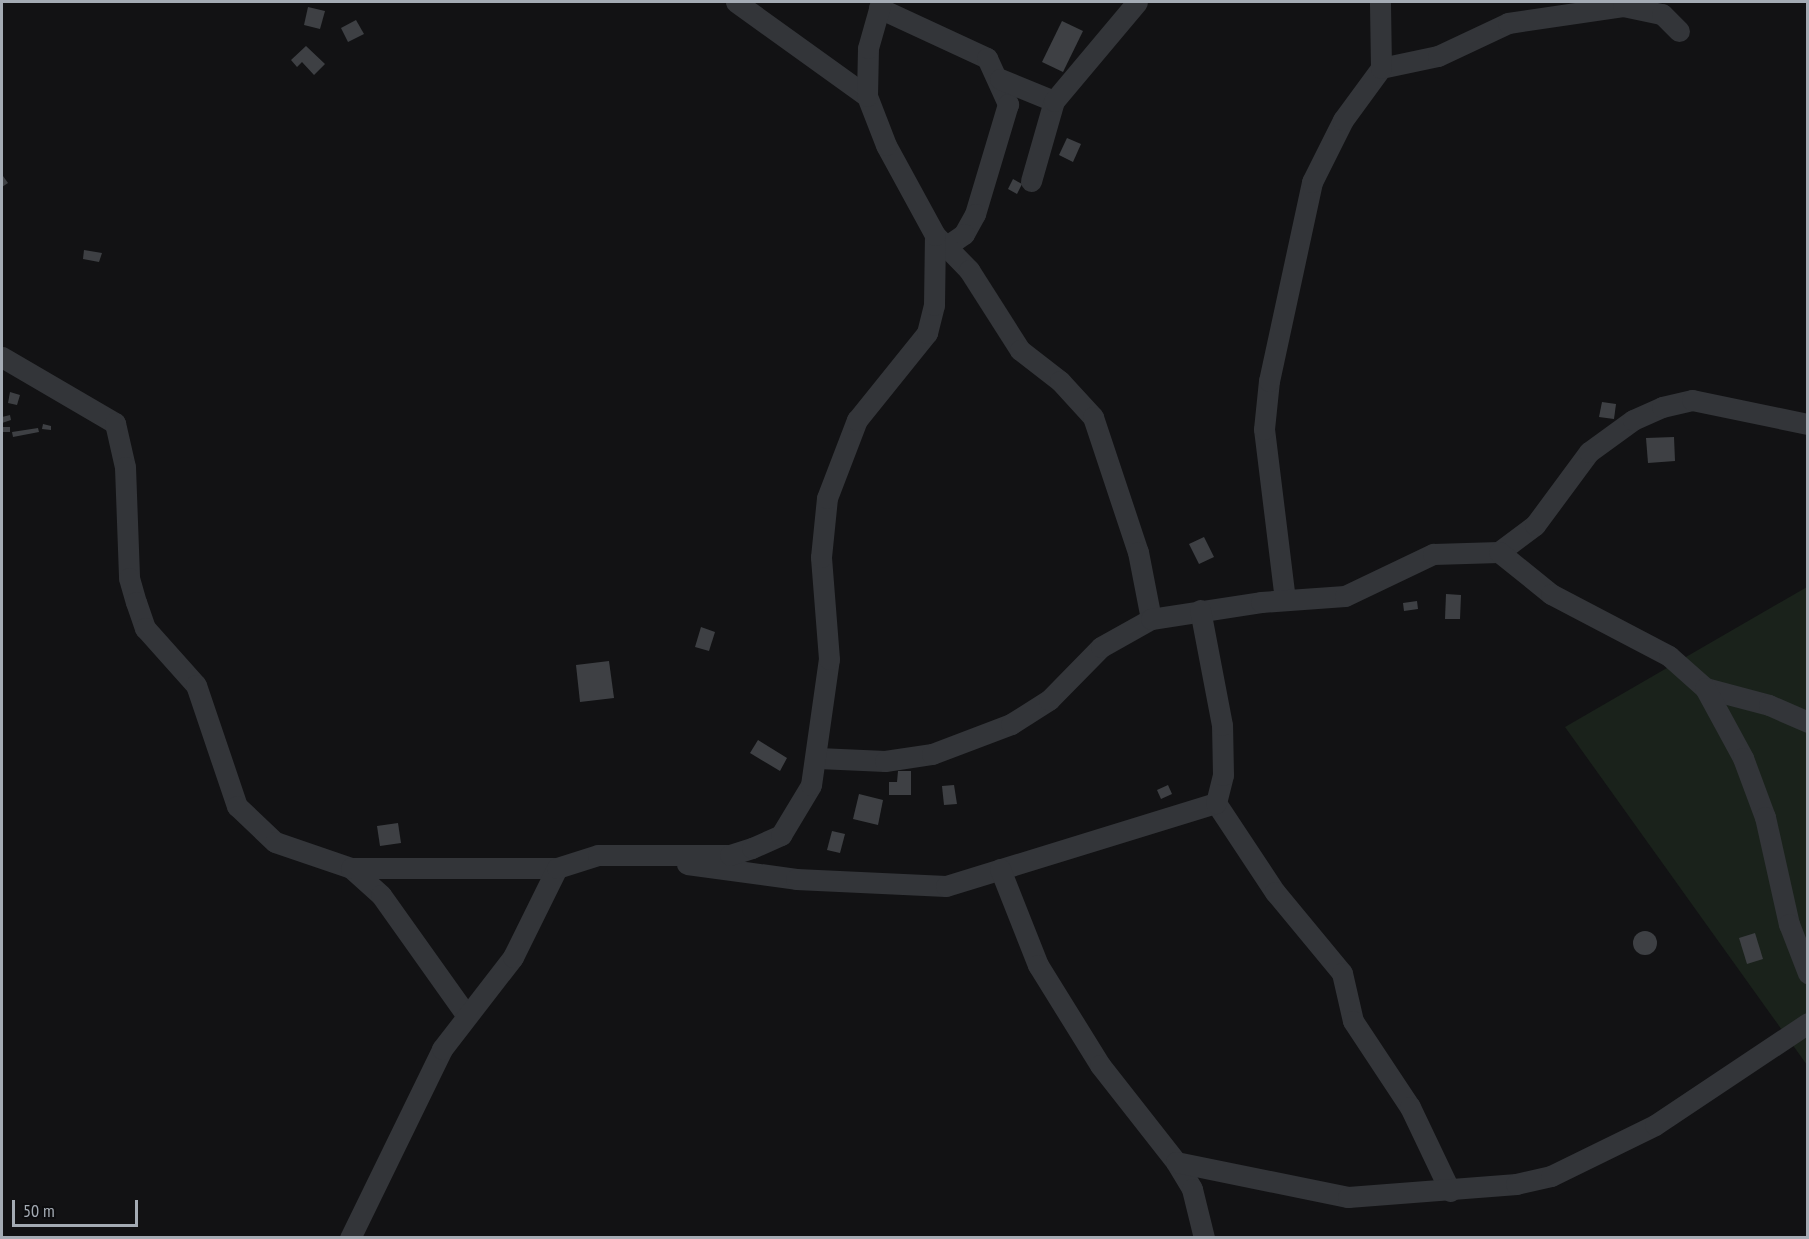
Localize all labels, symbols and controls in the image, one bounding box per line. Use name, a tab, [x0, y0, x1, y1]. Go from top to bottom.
scale bar	[15, 1188, 141, 1226]
text: 50 m	[23, 1199, 55, 1222]

